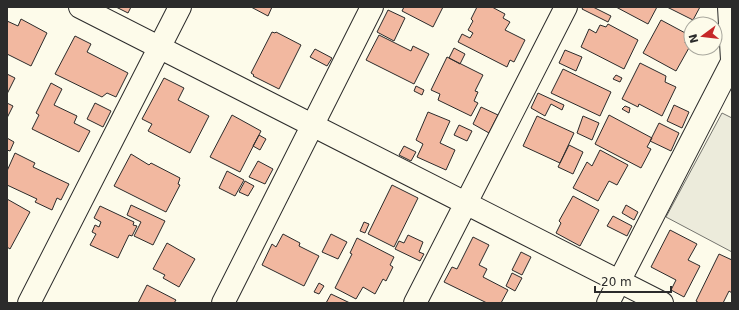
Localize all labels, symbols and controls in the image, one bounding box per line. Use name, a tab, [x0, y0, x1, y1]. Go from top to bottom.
north arrow	[683, 16, 723, 56]
text: N	[686, 32, 701, 45]
scale bar	[595, 268, 671, 294]
text: 20 m	[601, 275, 632, 289]

